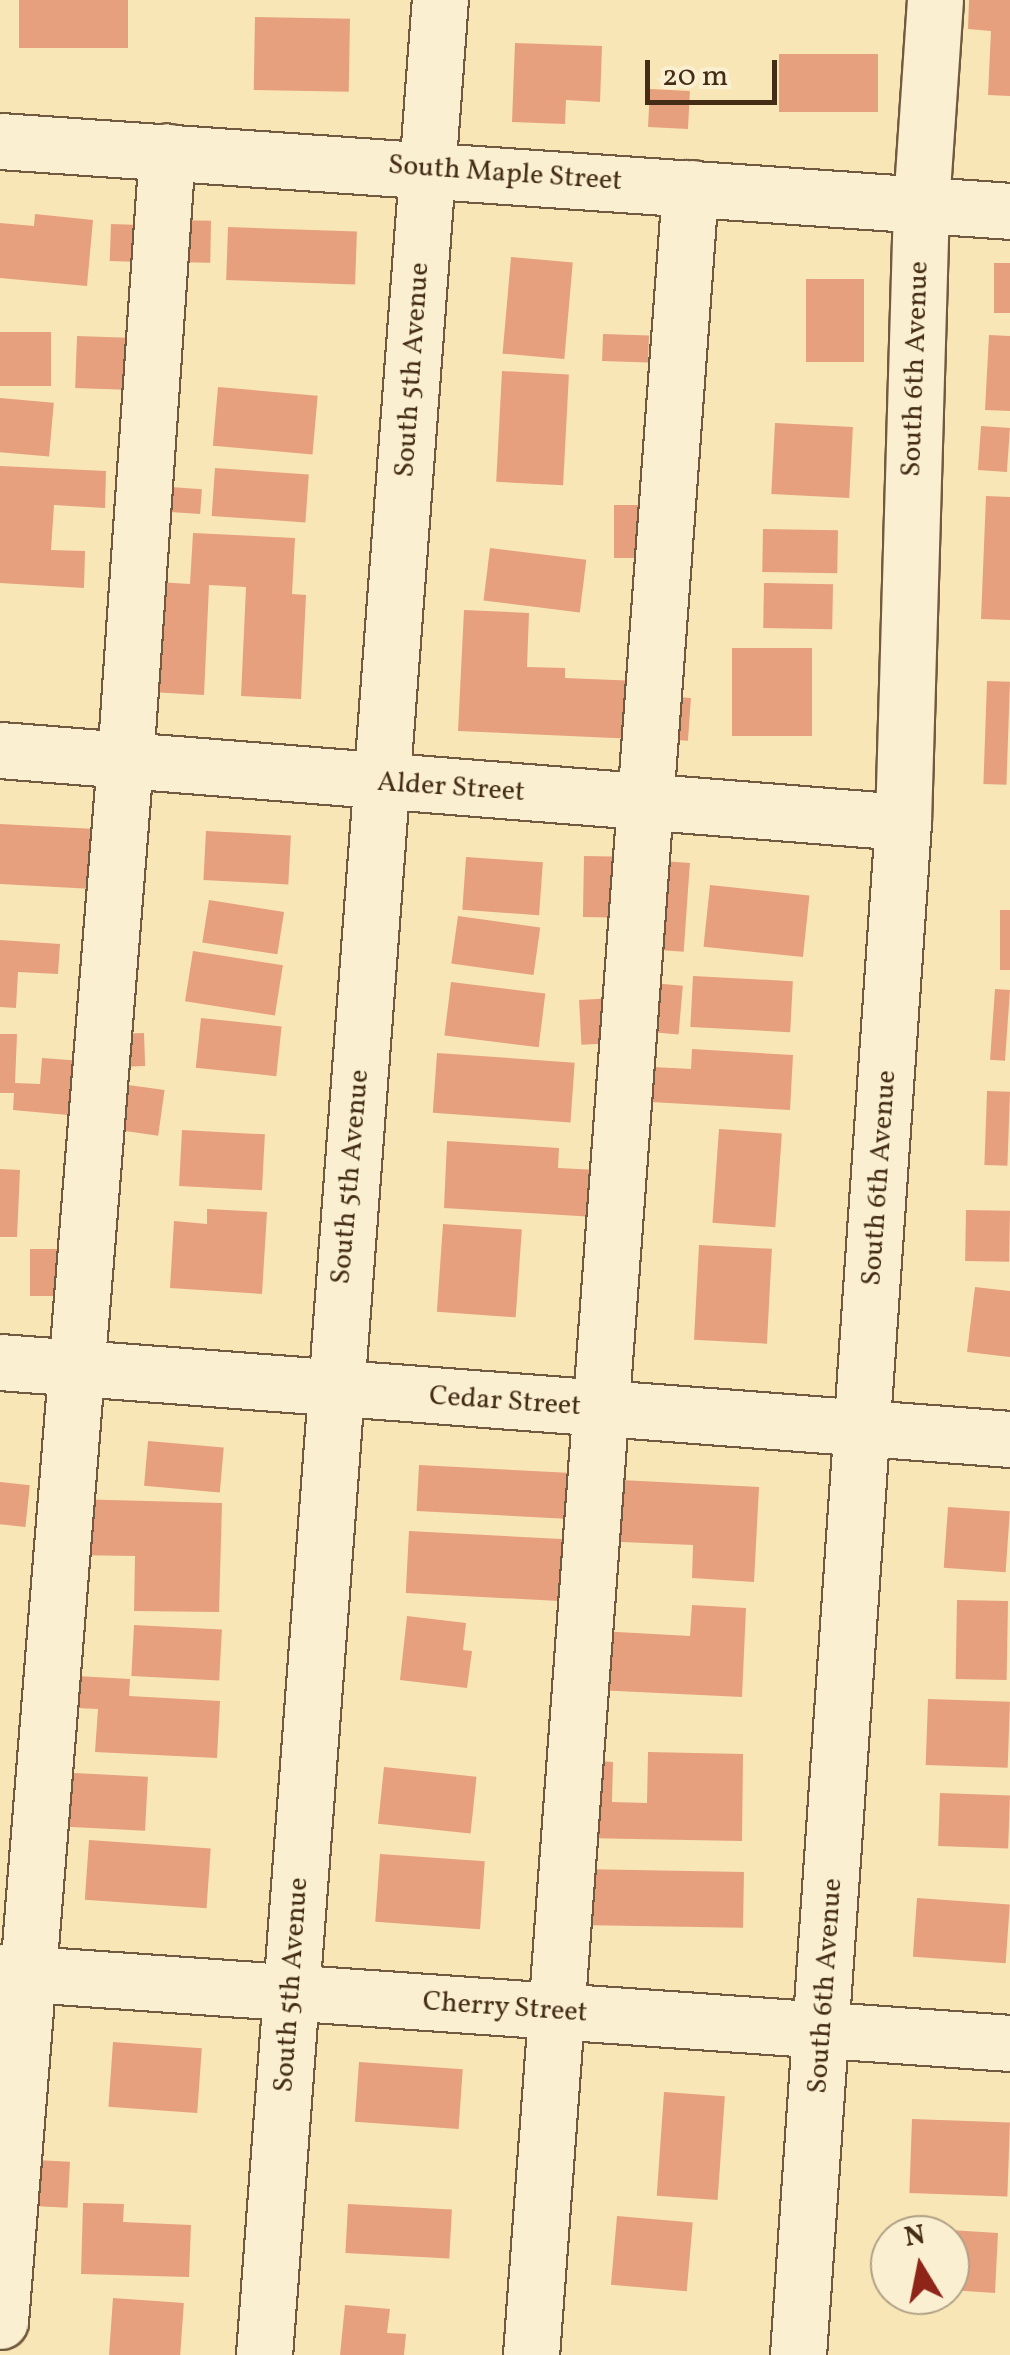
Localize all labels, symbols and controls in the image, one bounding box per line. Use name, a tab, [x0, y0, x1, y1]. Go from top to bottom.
scale bar	[650, 40, 782, 102]
text: 20 m	[662, 56, 728, 98]
street label: South Maple Street	[387, 149, 623, 199]
street label: South 6th Avenue	[895, 260, 937, 478]
street label: South 5th Avenue	[389, 261, 437, 479]
street label: Alder Street	[376, 766, 526, 810]
street label: South 5th Avenue	[325, 1068, 377, 1286]
street label: South 6th Avenue	[856, 1069, 904, 1287]
street label: Cedar Street	[428, 1380, 582, 1424]
street label: South 5th Avenue	[268, 1876, 316, 2094]
street label: South 6th Avenue	[802, 1877, 850, 2095]
street label: Cherry Street	[421, 1985, 589, 2031]
north arrow	[870, 2215, 970, 2315]
text: N	[902, 2216, 928, 2258]

